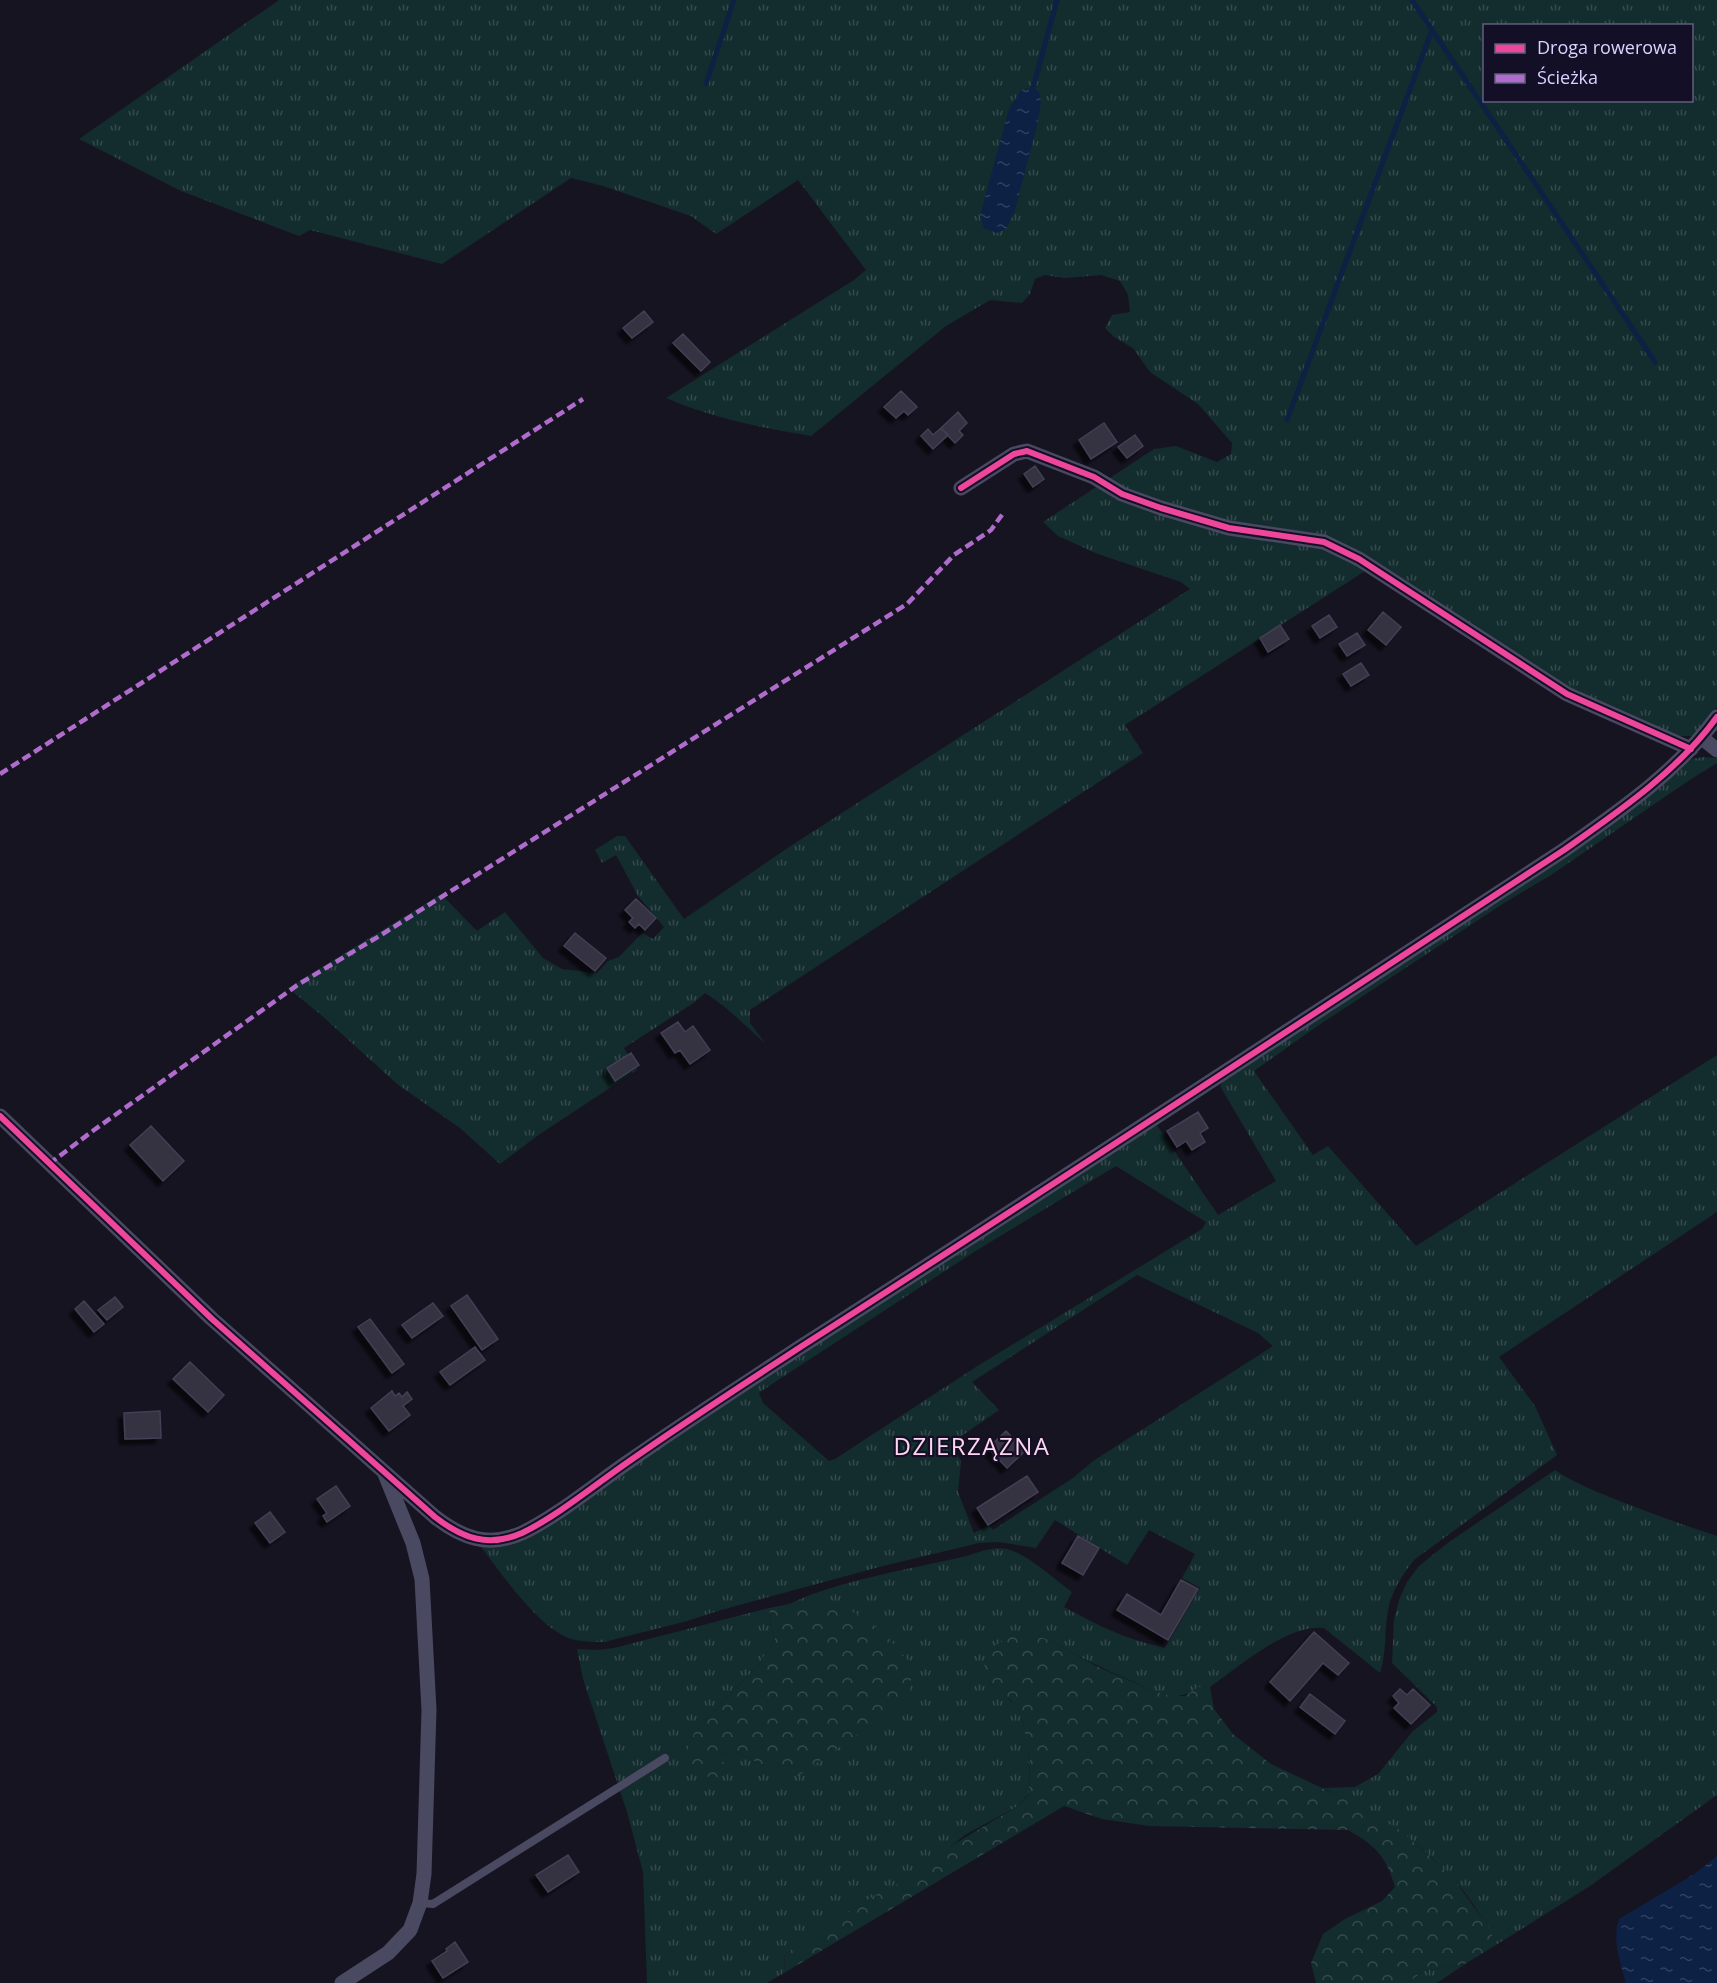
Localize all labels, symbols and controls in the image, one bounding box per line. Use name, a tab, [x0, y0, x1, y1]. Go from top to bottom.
legend	[1483, 24, 1693, 102]
text: Droga rowerowa	[1537, 35, 1677, 59]
text: Ścieżka	[1537, 65, 1598, 89]
district label: DZIERZĄZNA	[894, 1429, 1050, 1462]

